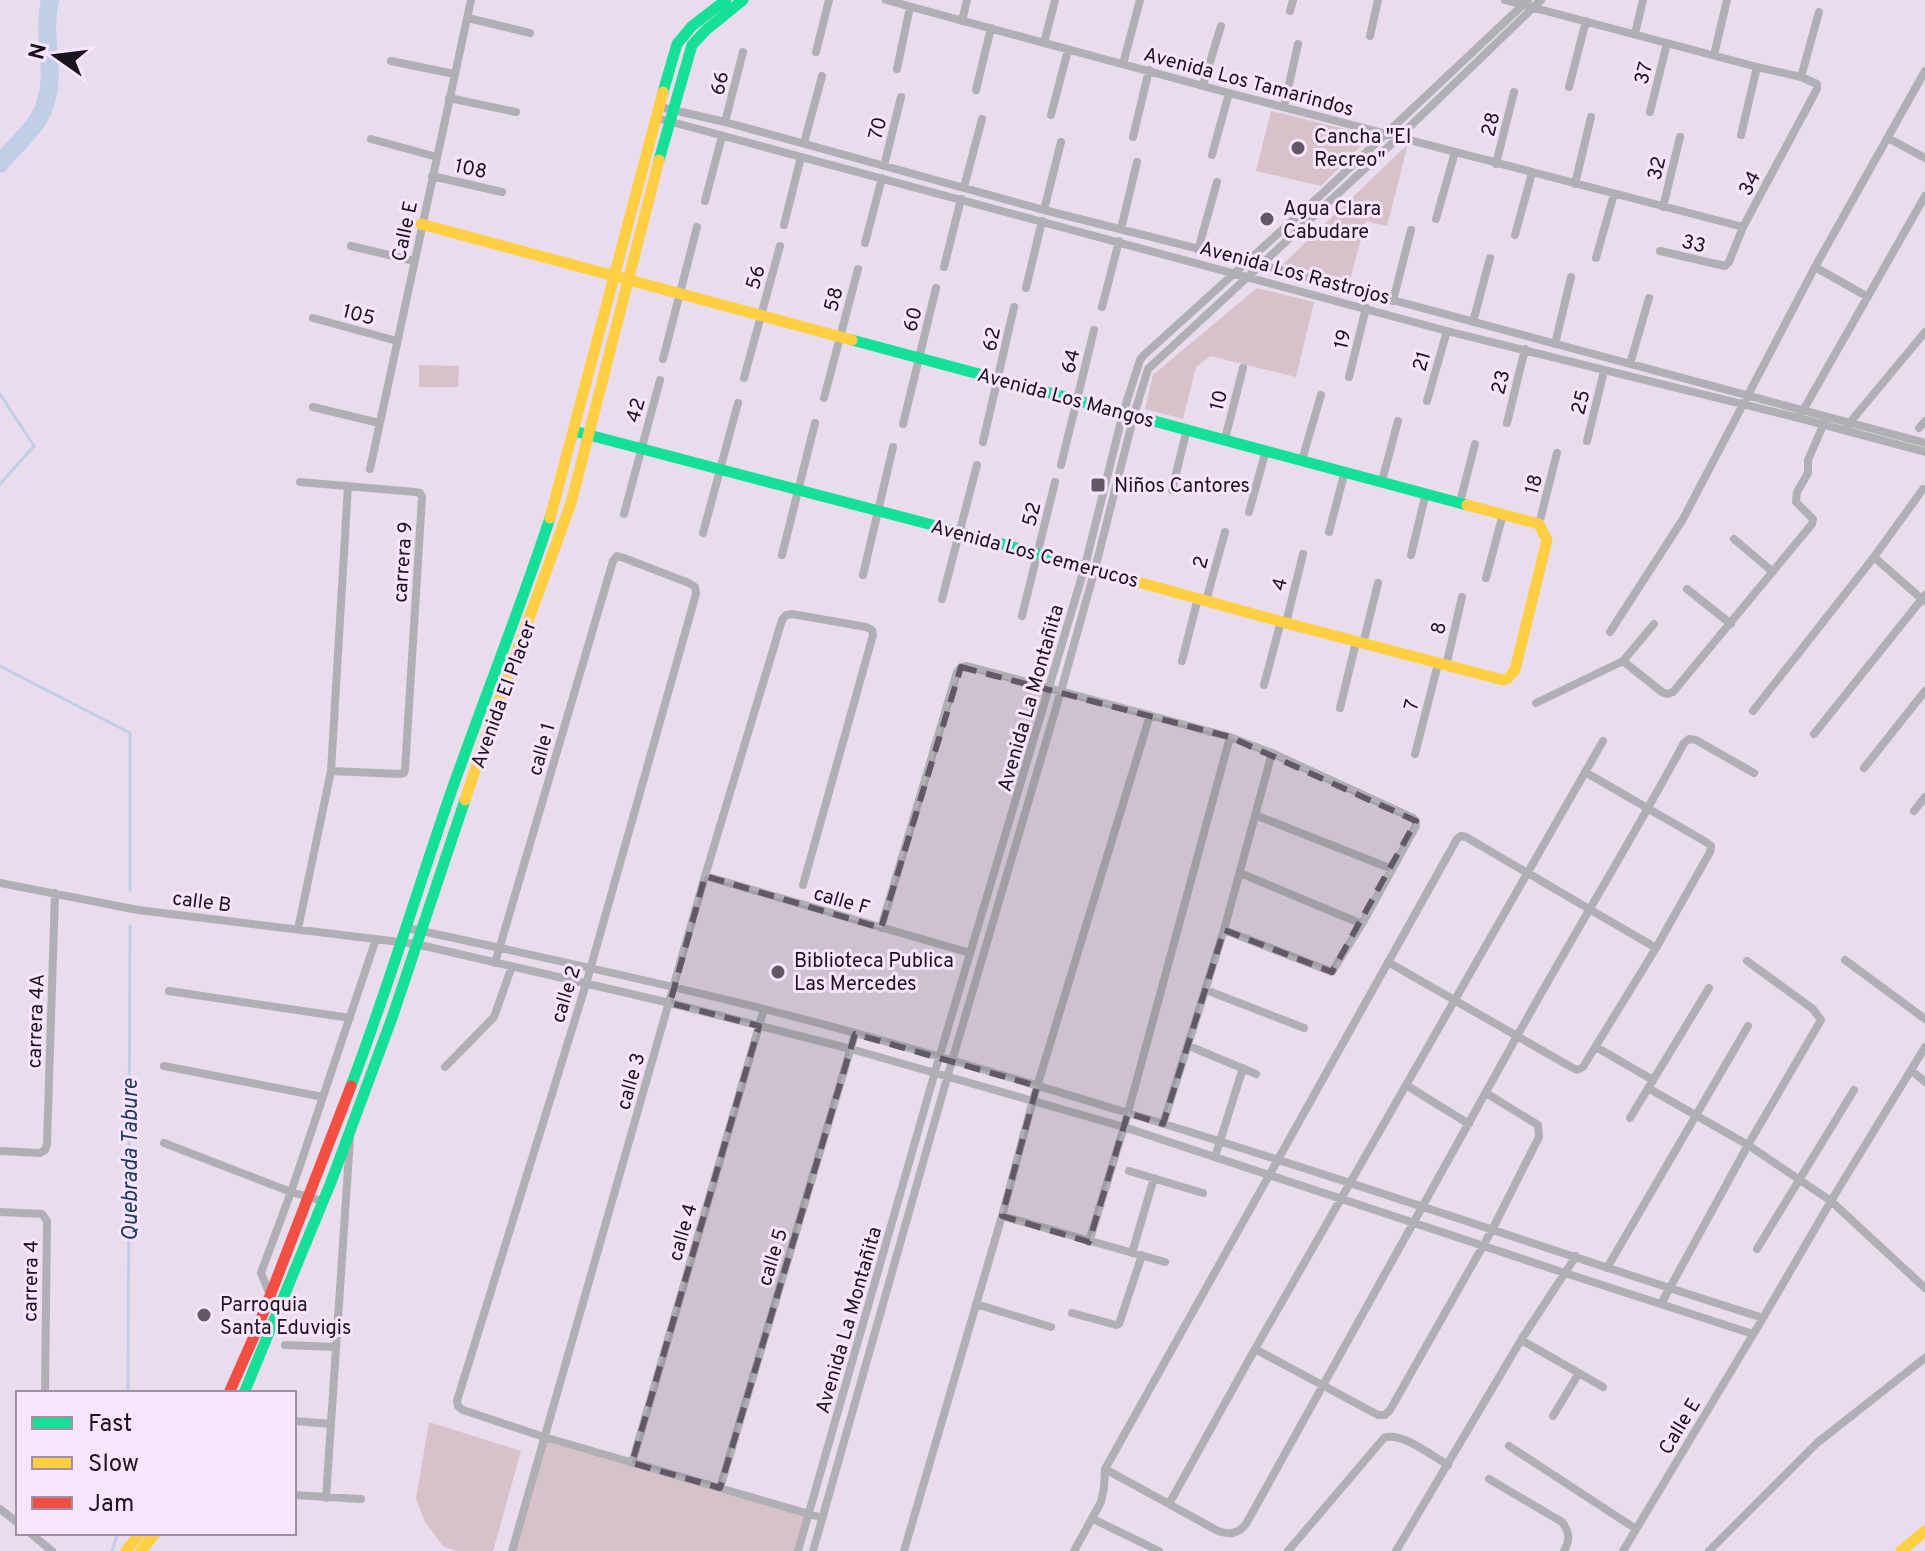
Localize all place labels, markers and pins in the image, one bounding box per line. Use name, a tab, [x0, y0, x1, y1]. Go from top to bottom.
place label: Cancha "El Recreo"	[1314, 125, 1411, 174]
marker: Cancha "El Recreo"	[1289, 139, 1307, 157]
place label: Agua Clara Cabudare	[1283, 197, 1381, 246]
marker: Agua Clara Cabudare	[1258, 210, 1276, 228]
place label: Niños Cantores	[1114, 474, 1250, 500]
marker: Niños Cantores	[1089, 476, 1107, 494]
place label: Biblioteca Publica Las Mercedes	[794, 949, 954, 998]
marker: Biblioteca Publica Las Mercedes	[769, 963, 787, 981]
place label: Parroquia Santa Eduvigis	[220, 1293, 351, 1342]
marker: Parroquia Santa Eduvigis	[195, 1306, 213, 1324]

